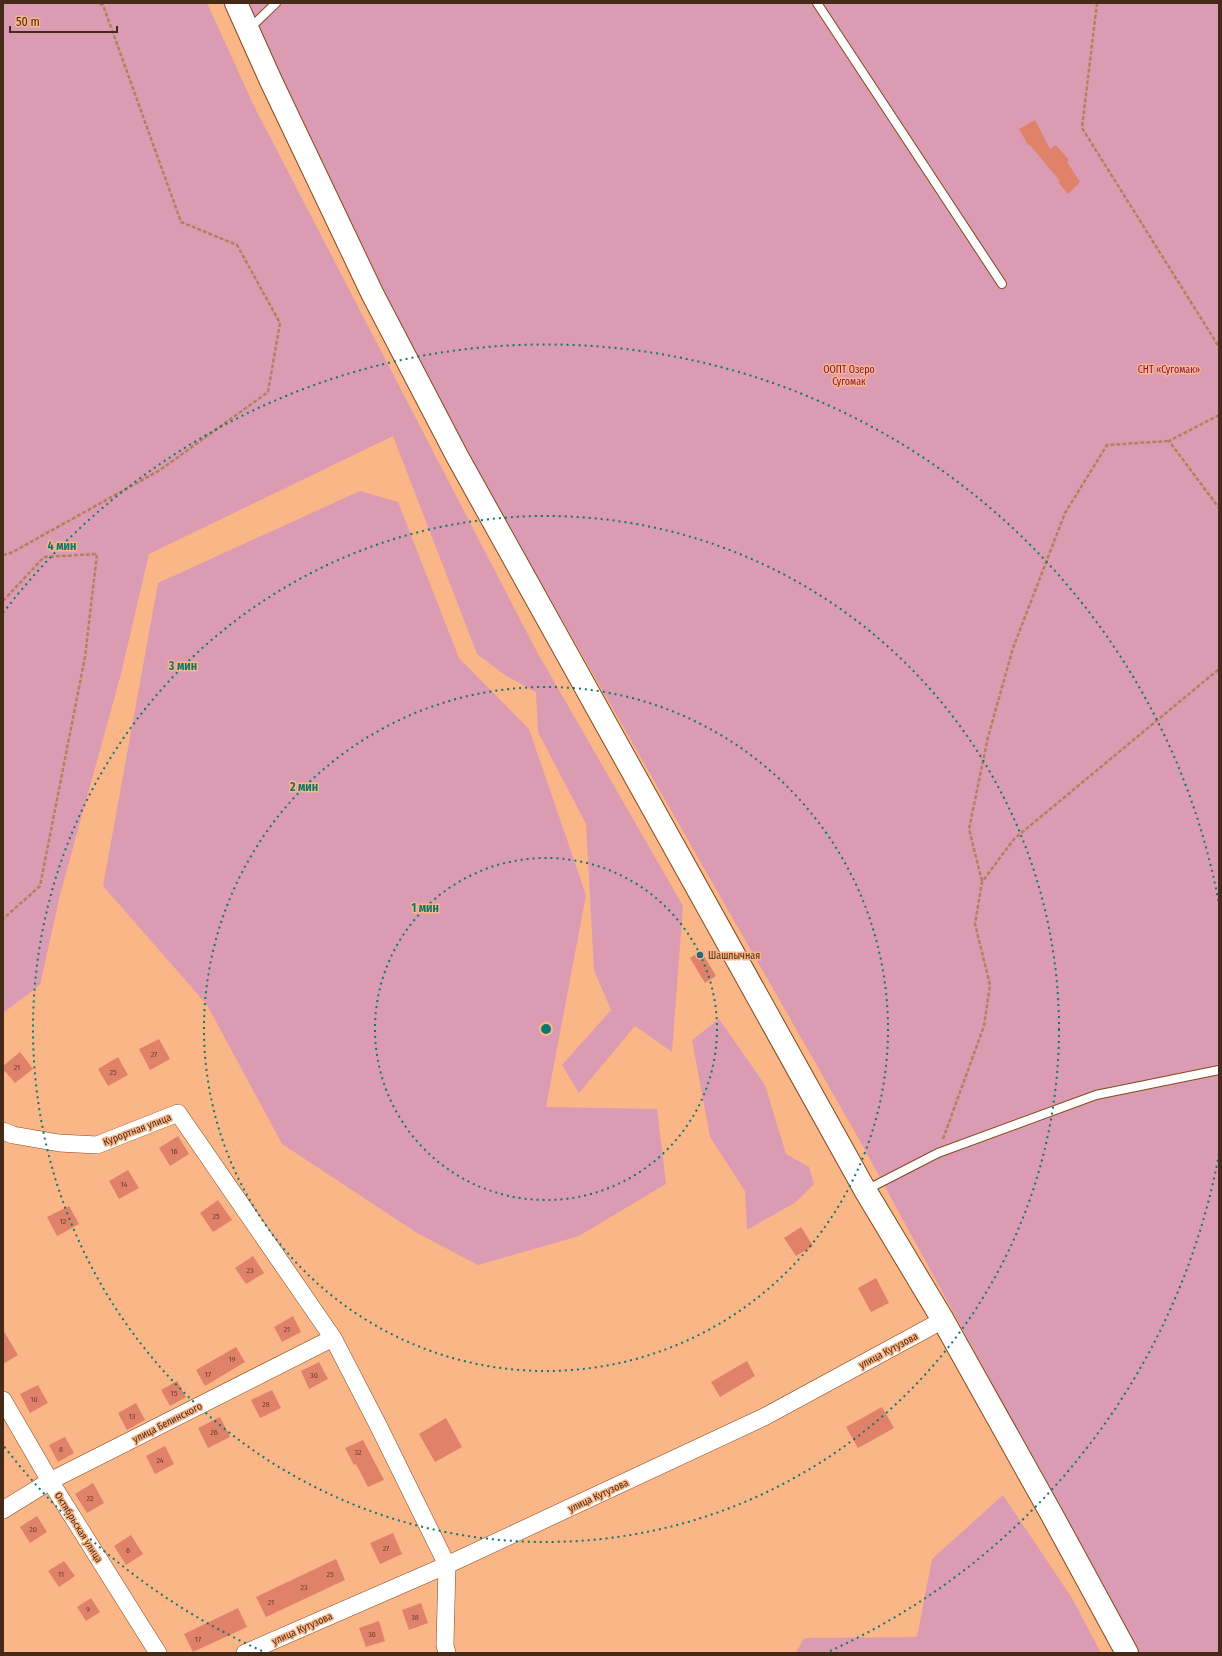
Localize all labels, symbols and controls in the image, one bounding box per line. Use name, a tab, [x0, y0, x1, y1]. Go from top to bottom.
scale bar	[10, 8, 117, 34]
text: 50 m	[16, 15, 40, 29]
park label: ООПТ Озеро Сугомак	[823, 364, 875, 388]
park label: СНТ «Сугомак»	[1138, 364, 1200, 376]
text: 4 мин	[48, 539, 76, 553]
text: 3 мин	[168, 659, 197, 673]
text: 2 мин	[289, 780, 318, 794]
text: 1 мин	[411, 901, 439, 915]
marker: Шашлычная	[695, 950, 705, 960]
place label: Шашлычная	[708, 950, 760, 962]
centre of rings	[539, 1022, 553, 1036]
house number: 27	[151, 1050, 158, 1059]
house number: 21	[14, 1063, 20, 1072]
house number: 25	[109, 1068, 117, 1077]
street label: Курортная улица	[102, 1111, 173, 1148]
house number: 16	[170, 1147, 178, 1156]
house number: 14	[121, 1180, 128, 1189]
house number: 25	[212, 1212, 220, 1221]
house number: 12	[60, 1217, 67, 1226]
house number: 23	[246, 1266, 254, 1275]
house number: 21	[284, 1325, 290, 1334]
street label: улица Кутузова	[857, 1330, 920, 1371]
house number: 19	[228, 1355, 236, 1364]
house number: 17	[205, 1370, 212, 1379]
house number: 30	[310, 1371, 318, 1380]
house number: 15	[171, 1389, 178, 1398]
house number: 10	[30, 1395, 38, 1404]
street label: улица Белинского	[131, 1400, 204, 1446]
house number: 28	[262, 1400, 270, 1409]
house number: 13	[129, 1412, 136, 1421]
house number: 26	[210, 1428, 218, 1437]
house number: 8	[59, 1445, 63, 1454]
house number: 32	[354, 1448, 362, 1457]
house number: 24	[156, 1456, 164, 1465]
street label: улица Кутузова	[566, 1477, 631, 1515]
street label: Октябрьская улица	[52, 1490, 105, 1565]
house number: 22	[86, 1494, 94, 1503]
house number: 20	[29, 1525, 37, 1534]
house number: 27	[383, 1544, 390, 1553]
house number: 6	[126, 1546, 130, 1555]
house number: 11	[58, 1570, 64, 1579]
house number: 25	[326, 1570, 334, 1579]
house number: 23	[300, 1583, 308, 1592]
house number: 21	[268, 1598, 274, 1607]
house number: 9	[86, 1605, 90, 1614]
street label: улица Кутузова	[270, 1610, 335, 1648]
house number: 38	[411, 1613, 419, 1622]
house number: 36	[368, 1630, 376, 1639]
house number: 17	[195, 1635, 202, 1644]

